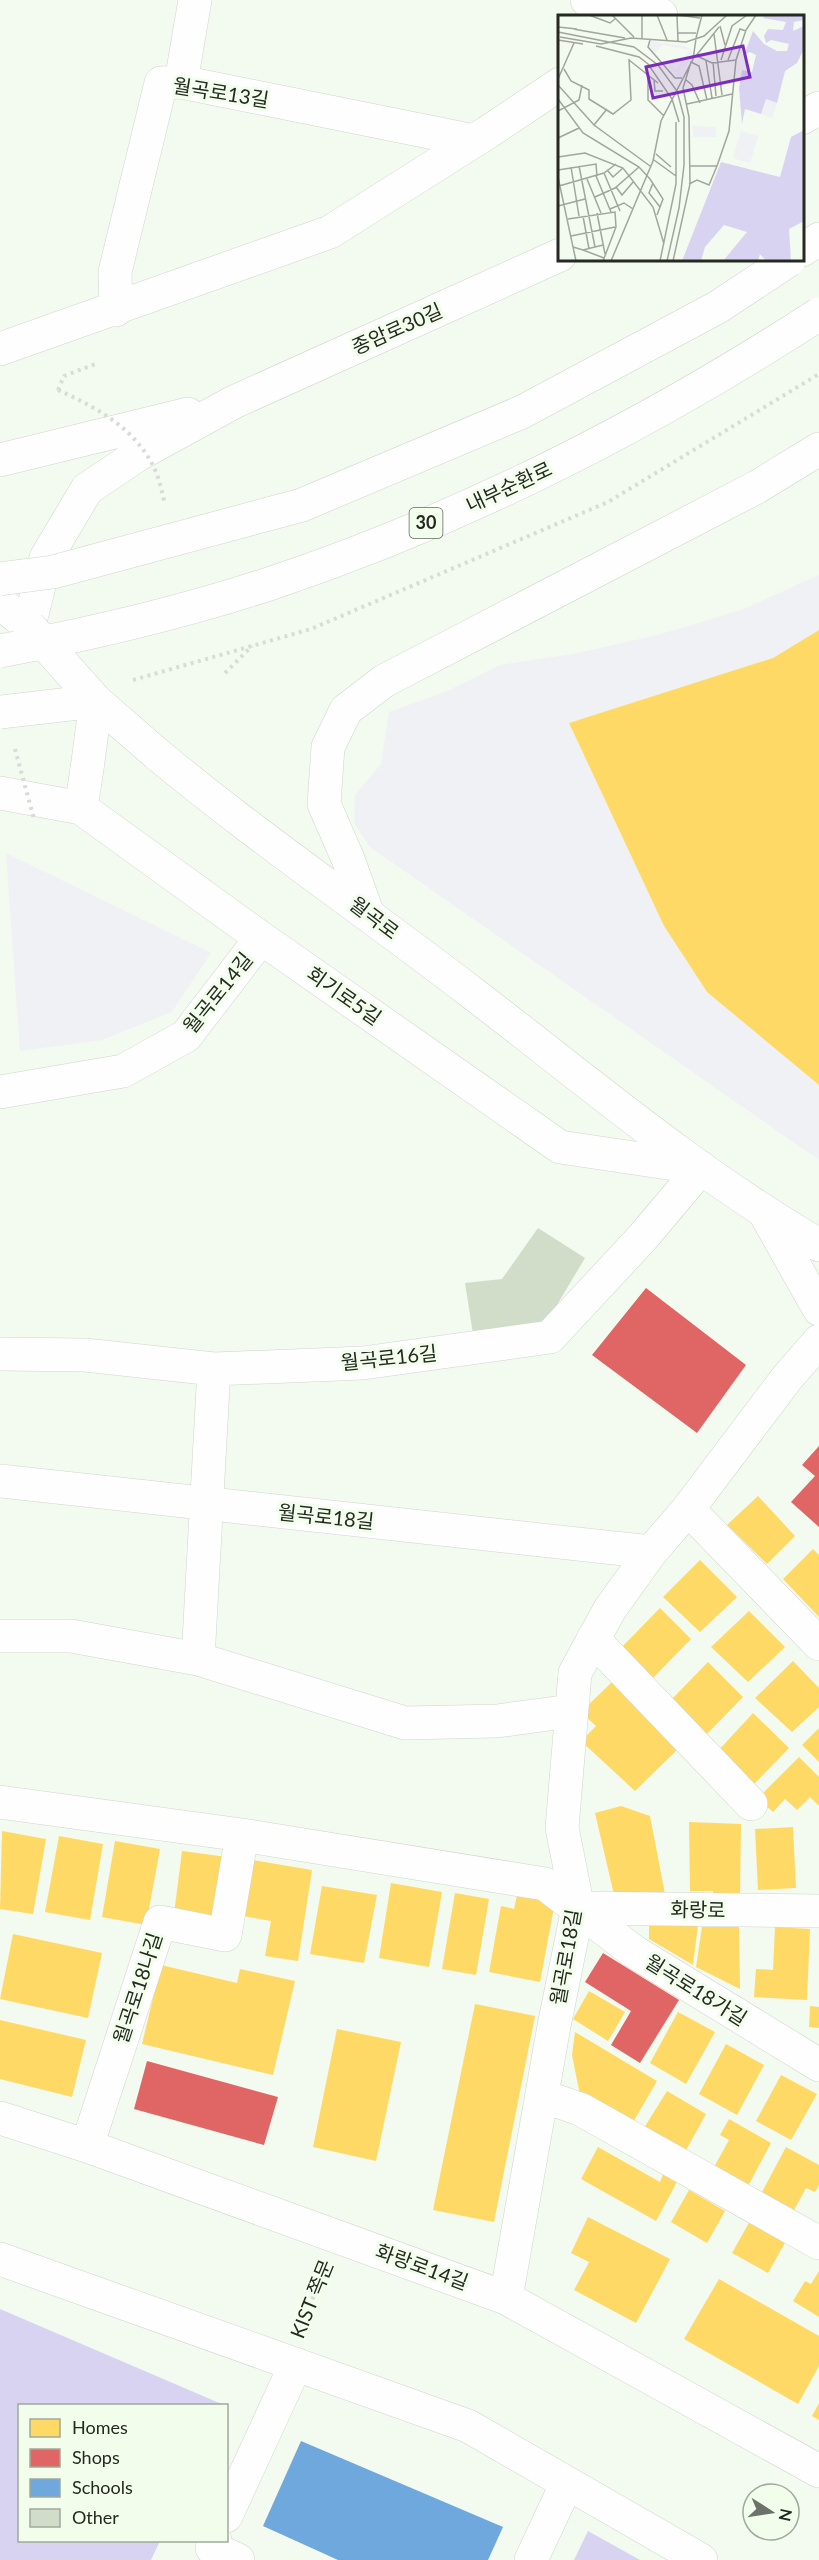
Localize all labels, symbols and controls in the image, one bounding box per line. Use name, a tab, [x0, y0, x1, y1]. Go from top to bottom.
inset map	[558, 15, 804, 261]
street label: 월곡로13길	[171, 73, 271, 111]
street label: 종암로30길	[347, 297, 446, 359]
street label: 내부순환로	[462, 456, 555, 516]
road number: 30	[410, 508, 442, 538]
street label: 월곡로	[345, 891, 404, 943]
street label: 월곡로14길	[177, 947, 257, 1038]
street label: 회기로5길	[303, 961, 386, 1029]
street label: 월곡로16길	[340, 1340, 438, 1374]
street label: 월곡로18길	[277, 1499, 375, 1533]
street label: 화랑로	[670, 1897, 726, 1921]
street label: 월곡로18길	[545, 1907, 585, 2007]
street label: 월곡로18나길	[108, 1929, 166, 2046]
street label: 월곡로18가길	[641, 1948, 752, 2030]
street label: 화랑로14길	[373, 2238, 472, 2294]
street label: KIST 쪽문	[284, 2256, 338, 2342]
legend	[18, 2404, 228, 2542]
text: Homes	[72, 2416, 128, 2438]
text: Shops	[72, 2446, 120, 2468]
text: Schools	[72, 2476, 133, 2498]
north arrow	[741, 2482, 801, 2542]
text: Other	[72, 2506, 119, 2528]
text: N	[776, 2507, 797, 2523]

